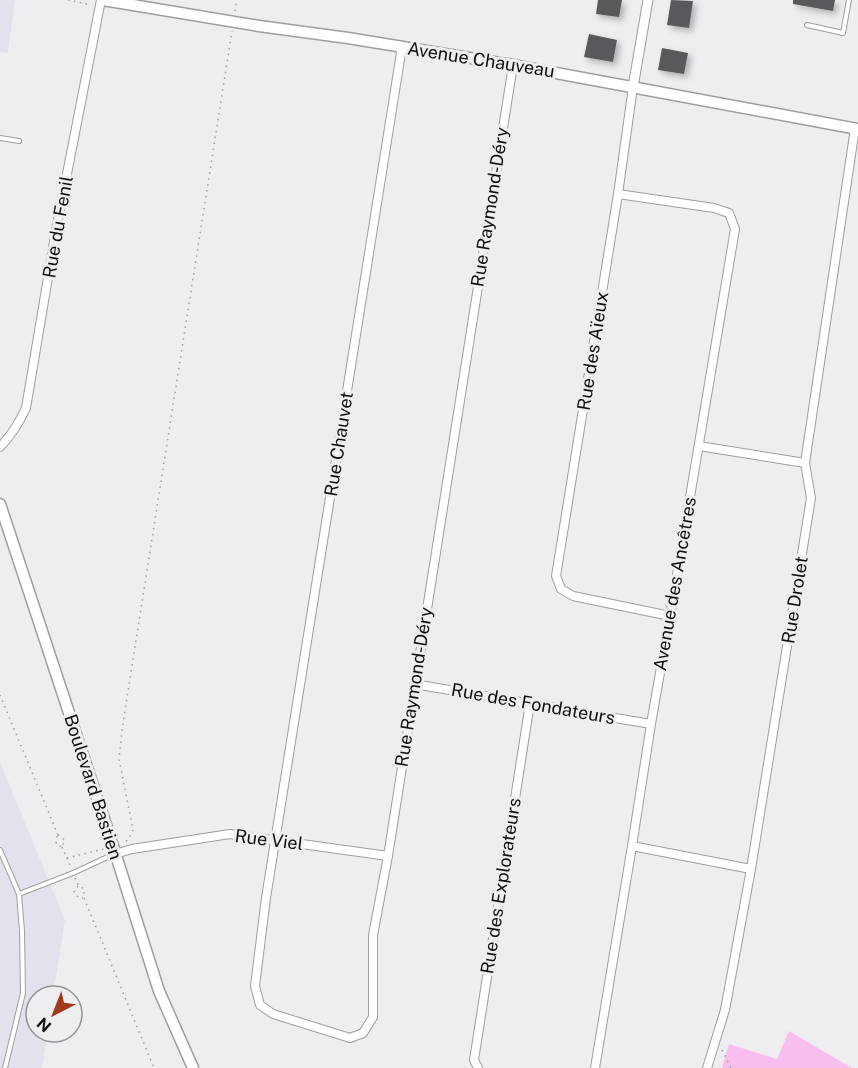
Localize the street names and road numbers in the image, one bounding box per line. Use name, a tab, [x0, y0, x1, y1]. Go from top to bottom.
street label: Avenue Chauveau	[406, 38, 556, 82]
street label: Rue Raymond-Déry	[467, 125, 513, 288]
street label: Rue du Fenil	[38, 174, 77, 280]
street label: Rue des Aïeux	[573, 290, 612, 412]
street label: Rue Chauvet	[320, 390, 357, 498]
street label: Avenue des Ancêtres	[649, 495, 700, 672]
street label: Rue Drolet	[777, 555, 812, 645]
street label: Rue Raymond-Déry	[391, 605, 437, 768]
street label: Rue des Fondateurs	[450, 679, 617, 728]
street label: Boulevard Bastien	[60, 712, 127, 862]
street label: Rue des Explorateurs	[476, 796, 525, 975]
street label: Rue Viel	[234, 825, 304, 854]

